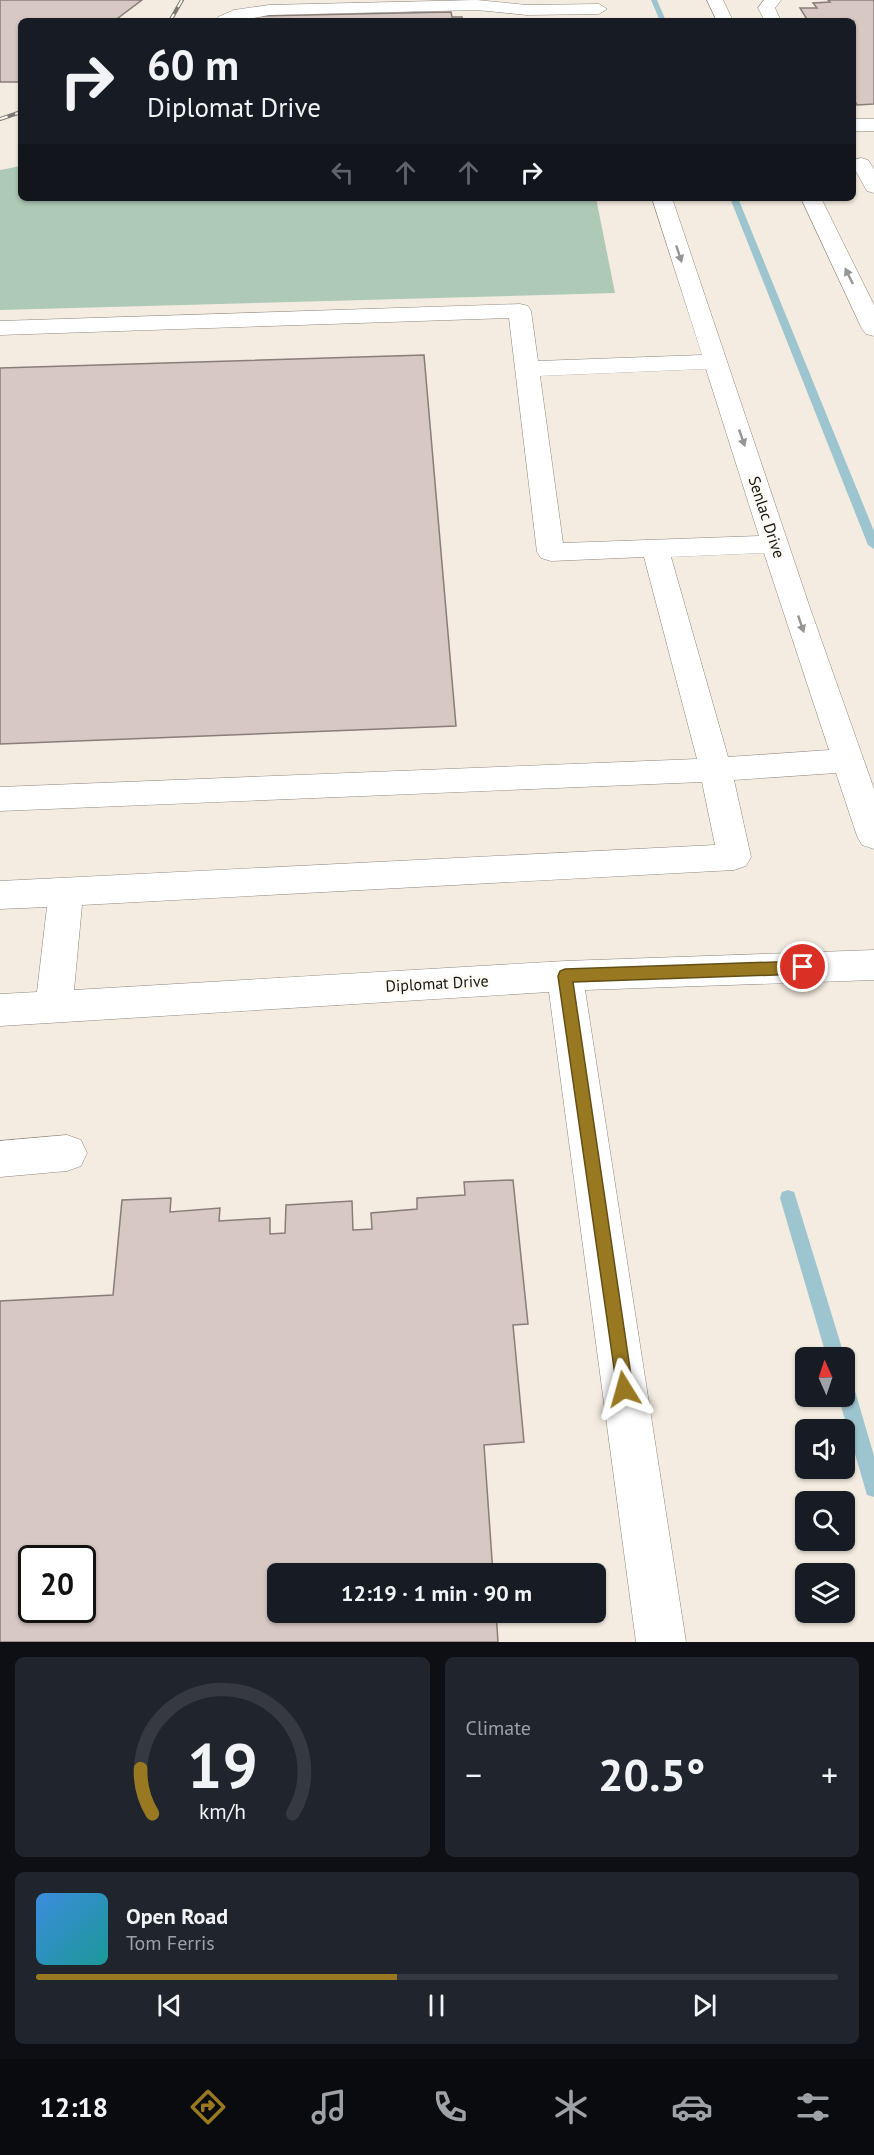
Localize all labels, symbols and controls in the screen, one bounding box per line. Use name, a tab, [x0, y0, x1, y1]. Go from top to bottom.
text: 60 m	[147, 37, 239, 92]
icon: right	[48, 42, 126, 120]
text: Diplomat Drive	[147, 90, 321, 124]
icon: left	[326, 156, 359, 189]
icon: ahead	[389, 156, 422, 189]
icon: ahead	[452, 156, 485, 189]
icon: right	[515, 156, 548, 189]
one-way arrow	[675, 245, 685, 263]
one-way arrow	[844, 268, 853, 285]
one-way arrow	[738, 429, 747, 447]
street label: Senlac Drive	[744, 474, 790, 560]
one-way arrow	[797, 615, 807, 633]
pin	[777, 941, 828, 992]
icon: arrive	[786, 950, 819, 983]
street label: Diplomat Drive	[385, 970, 489, 996]
north arrow	[795, 1347, 855, 1407]
map controls	[795, 1347, 855, 1623]
position arrow	[592, 1357, 656, 1421]
button: sound	[795, 1419, 855, 1479]
button: search	[795, 1491, 855, 1551]
speed limit sign: 20	[18, 1545, 96, 1623]
button: layers	[795, 1563, 855, 1623]
text: 12:19 · 1 min · 90 m	[341, 1579, 532, 1607]
text: Climate	[466, 1715, 531, 1741]
text: 19	[187, 1724, 258, 1805]
text: 20.5°	[598, 1745, 705, 1803]
text: −	[466, 1753, 482, 1796]
text: +	[821, 1753, 838, 1796]
text: km/h	[199, 1797, 246, 1825]
text: Open Road	[126, 1902, 228, 1930]
text: Tom Ferris	[126, 1930, 215, 1956]
icon: previous	[153, 1989, 186, 2022]
icon: pause	[420, 1989, 453, 2022]
icon: next	[688, 1989, 721, 2022]
icon: directions	[187, 2086, 229, 2128]
icon: music	[308, 2086, 350, 2128]
icon: phone	[429, 2086, 471, 2128]
icon: climate	[550, 2086, 592, 2128]
icon: car	[671, 2086, 713, 2128]
icon: filters	[792, 2086, 834, 2128]
text: 12:18	[40, 2090, 108, 2124]

